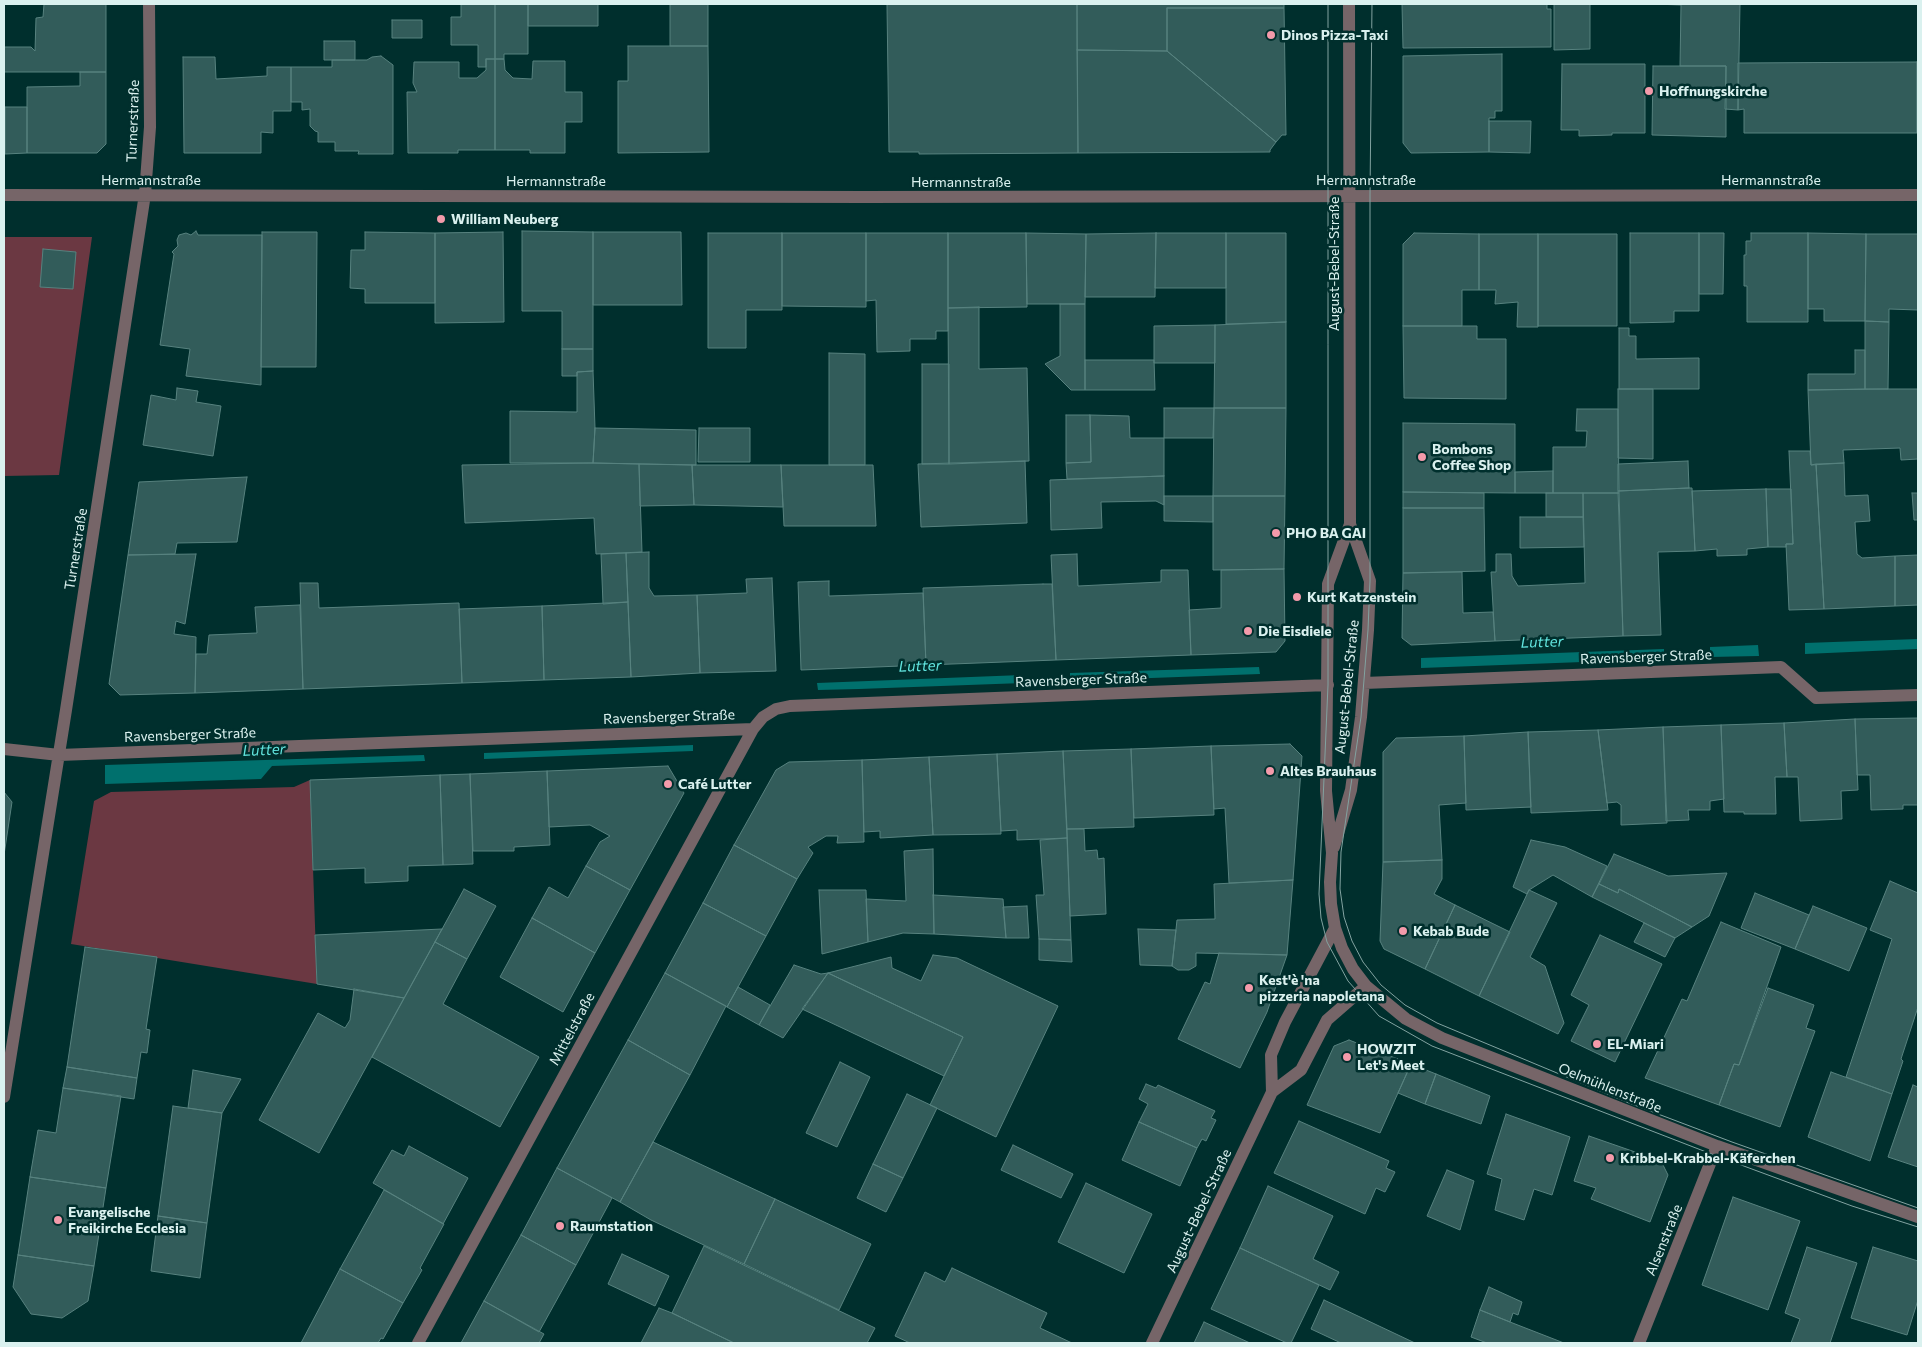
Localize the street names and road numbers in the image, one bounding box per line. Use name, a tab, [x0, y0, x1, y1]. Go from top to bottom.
street label: Turnerstraße	[123, 79, 143, 163]
street label: Hermannstraße	[101, 172, 201, 188]
street label: Hermannstraße	[1316, 172, 1416, 188]
street label: Hermannstraße	[1721, 172, 1821, 188]
street label: Hermannstraße	[506, 173, 606, 189]
street label: Hermannstraße	[911, 174, 1011, 190]
street label: August-Bebel-Straße	[1326, 197, 1342, 331]
street label: Turnerstraße	[61, 507, 91, 591]
street label: August-Bebel-Straße	[1332, 619, 1362, 755]
street label: Ravensberger Straße	[1580, 646, 1712, 668]
street label: Ravensberger Straße	[1015, 669, 1147, 691]
street label: Ravensberger Straße	[603, 706, 735, 728]
street label: Ravensberger Straße	[124, 724, 256, 746]
street label: Mittelstraße	[546, 990, 598, 1068]
street label: Oelmühlenstraße	[1556, 1060, 1664, 1116]
street label: August-Bebel-Straße	[1163, 1146, 1235, 1276]
street label: Alsenstraße	[1642, 1202, 1686, 1278]

